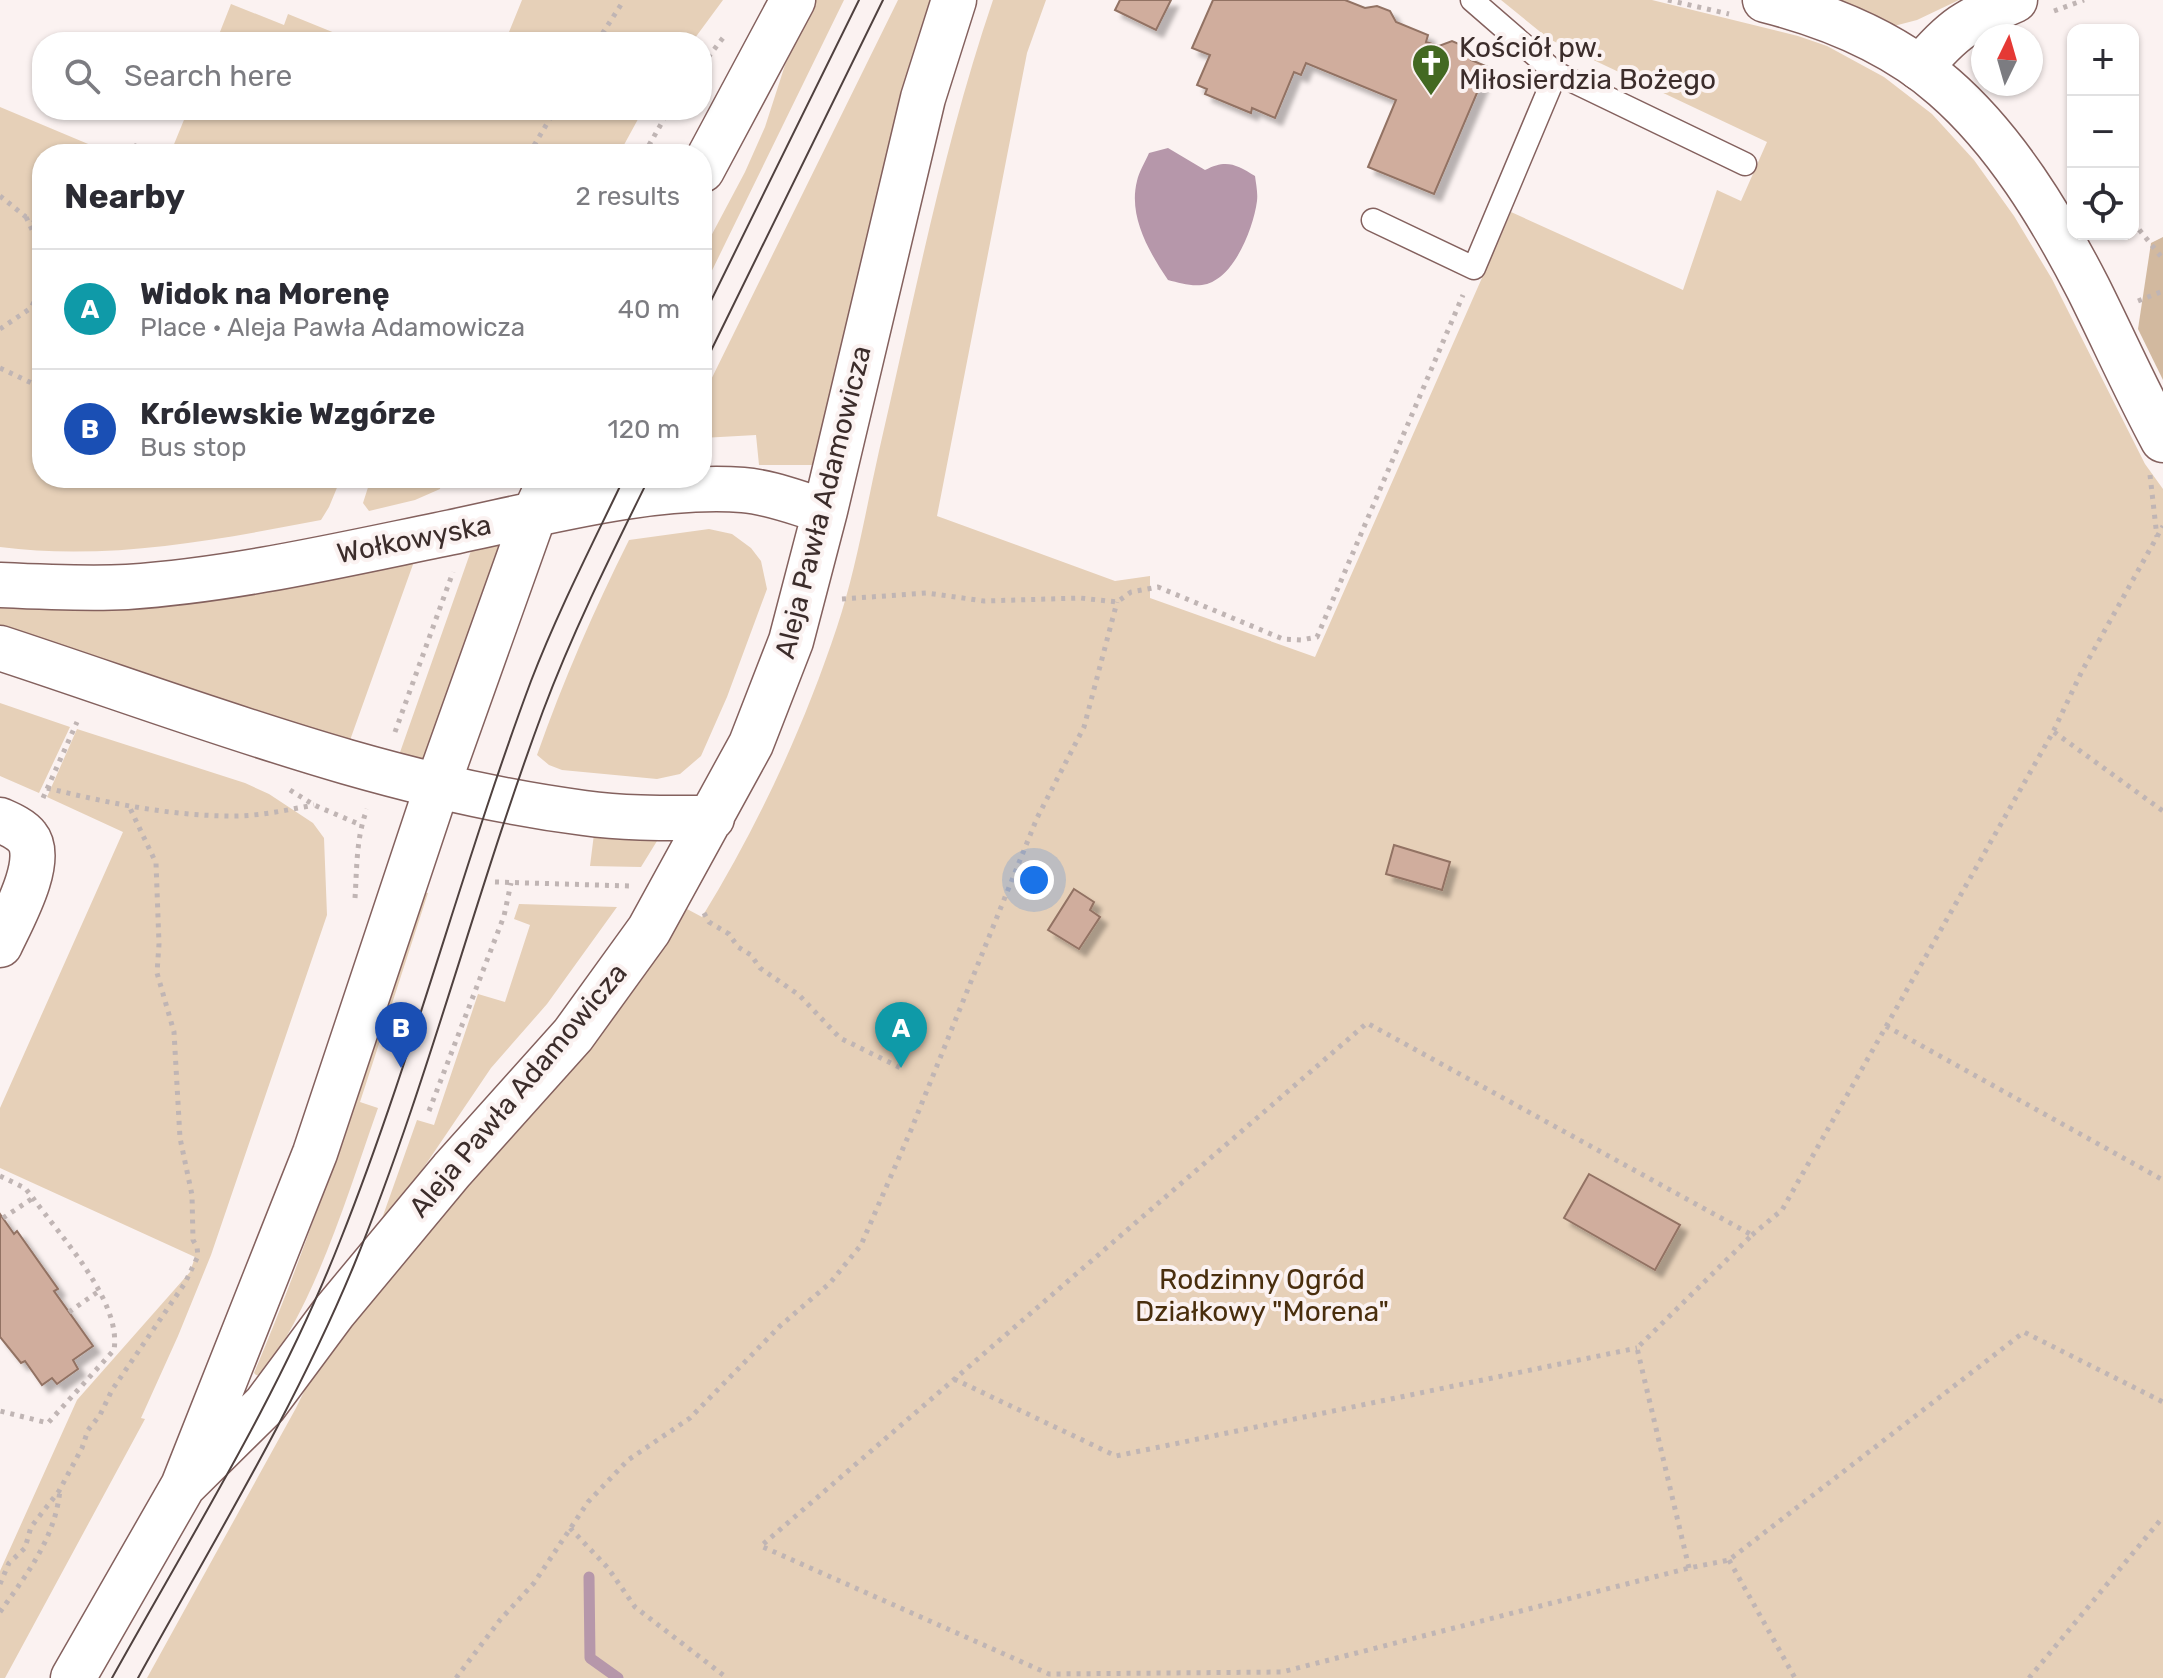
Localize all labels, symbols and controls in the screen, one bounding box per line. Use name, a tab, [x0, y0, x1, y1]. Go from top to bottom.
north arrow	[1971, 24, 2043, 96]
map controls	[2067, 24, 2139, 240]
button: +	[2067, 24, 2139, 96]
place label: Kościół pw. Miłosierdzia Bożego	[1459, 31, 1716, 96]
search box	[32, 32, 712, 120]
church icon: Kościół pw. Miłosierdzia Bożego	[1410, 42, 1452, 97]
icon: search	[60, 54, 104, 98]
text: Search here	[124, 58, 292, 94]
button: −	[2067, 96, 2139, 168]
button: locate	[2067, 168, 2139, 240]
text: Nearby	[64, 176, 185, 217]
text: 2 results	[576, 181, 680, 212]
text: Widok na Morenę	[140, 276, 390, 312]
text: A	[81, 294, 99, 325]
text: 40 m	[618, 294, 680, 325]
text: Place · Aleja Pawła Adamowicza	[140, 312, 525, 343]
street label: Aleja Pawła Adamowicza	[768, 342, 878, 662]
text: Królewskie Wzgórze	[140, 396, 435, 432]
text: B	[81, 414, 99, 445]
text: 120 m	[608, 414, 680, 445]
text: Bus stop	[140, 432, 246, 463]
street label: Wołkowyska	[334, 508, 494, 570]
your location	[1014, 860, 1054, 900]
street label: Aleja Pawła Adamowicza	[402, 956, 634, 1224]
pin: B	[375, 1002, 427, 1068]
pin: A	[875, 1002, 927, 1068]
park label: Rodzinny Ogród Działkowy "Morena"	[1135, 1263, 1389, 1328]

